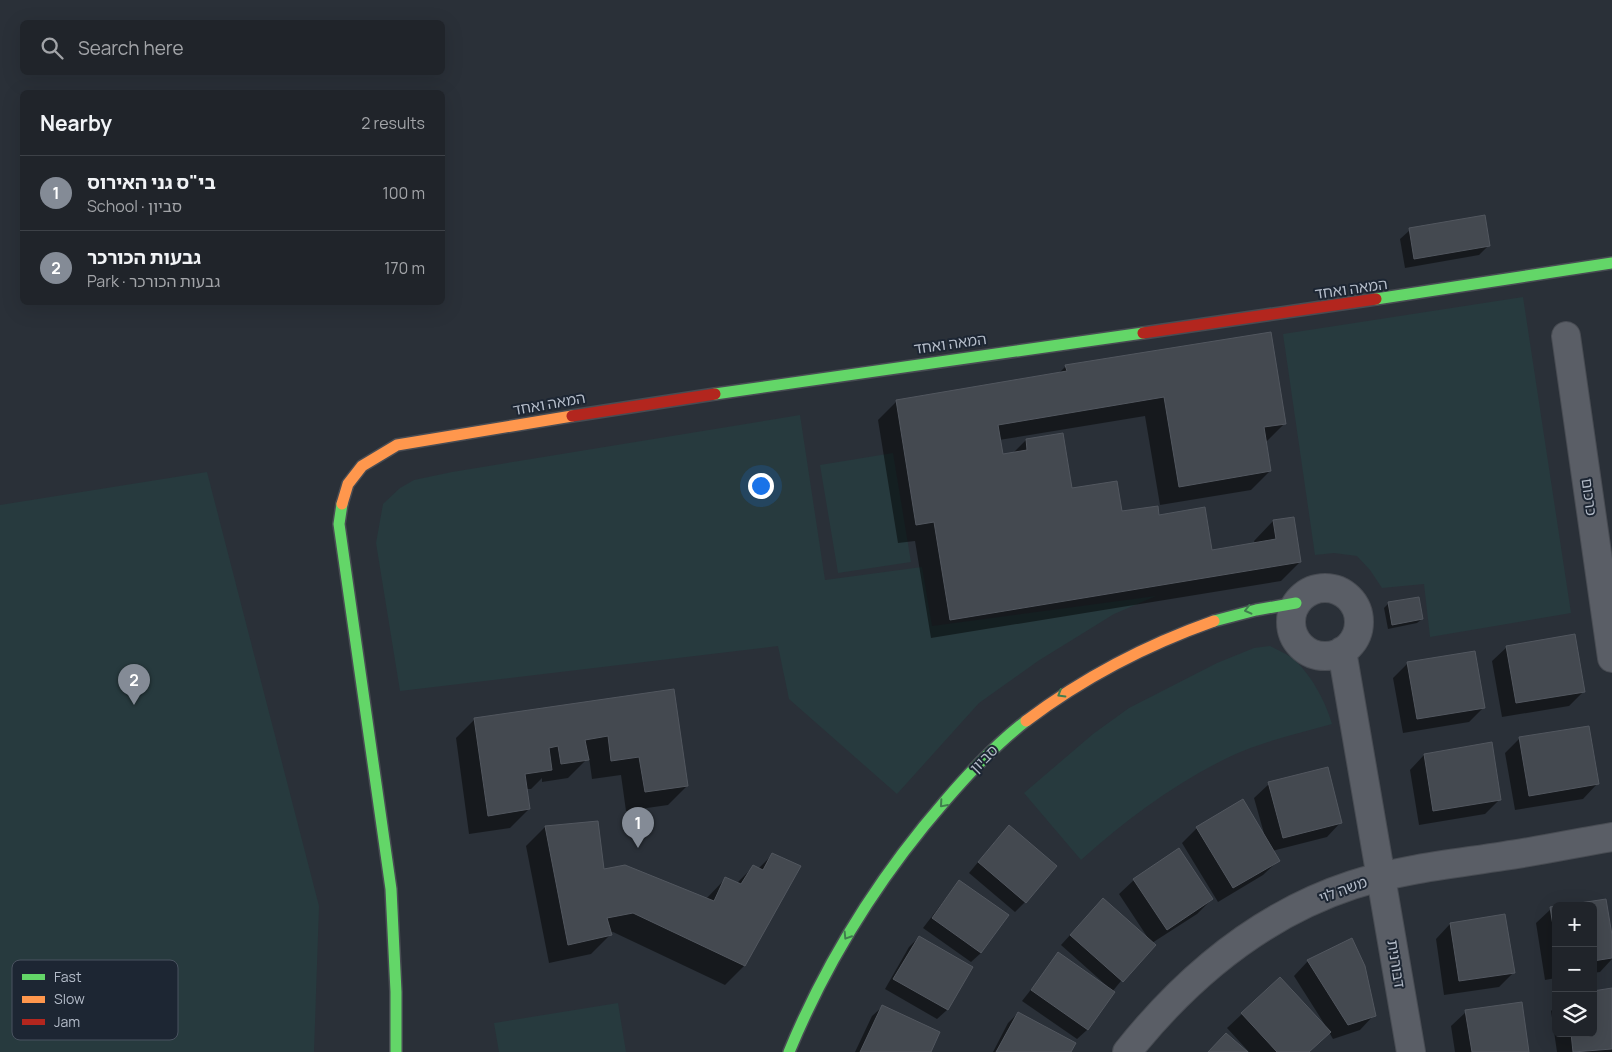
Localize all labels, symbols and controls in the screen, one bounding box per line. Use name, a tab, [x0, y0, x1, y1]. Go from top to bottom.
search box	[20, 20, 445, 75]
icon: search	[38, 34, 66, 62]
text: Search here	[78, 35, 184, 61]
text: Nearby	[40, 109, 112, 137]
text: 2 results	[361, 112, 425, 134]
text: בי"ס גני האירוס	[87, 169, 216, 195]
text: 1	[52, 182, 60, 204]
text: 100 m	[382, 182, 425, 204]
text: School · סביון	[87, 195, 182, 217]
text: גבעות הכורכר	[87, 244, 201, 270]
text: 2	[51, 257, 61, 279]
text: 170 m	[384, 257, 425, 279]
text: Park · גבעות הכורכר	[87, 270, 220, 292]
street label: המאה ואחד	[1313, 273, 1389, 304]
street label: המאה ואחד	[912, 328, 988, 359]
street label: המאה ואחד	[511, 387, 587, 420]
your location	[748, 473, 774, 499]
street label: כרכום	[1576, 477, 1603, 517]
one-way arrow	[1243, 604, 1252, 615]
pin: 2	[118, 664, 150, 705]
one-way arrow	[1058, 688, 1067, 698]
street label: סביון	[965, 740, 1002, 777]
one-way arrow	[939, 799, 948, 808]
pin: 1	[622, 807, 654, 848]
street label: משה לוי	[1316, 871, 1370, 908]
map controls	[1552, 902, 1597, 1037]
button: +	[1552, 902, 1597, 947]
one-way arrow	[844, 930, 854, 939]
street label: דבורנית	[1382, 938, 1411, 989]
button: −	[1552, 947, 1597, 992]
legend	[12, 960, 178, 1040]
text: Fast	[54, 967, 82, 986]
text: Slow	[54, 989, 85, 1008]
button: layers	[1552, 992, 1597, 1037]
text: Jam	[54, 1012, 80, 1031]

